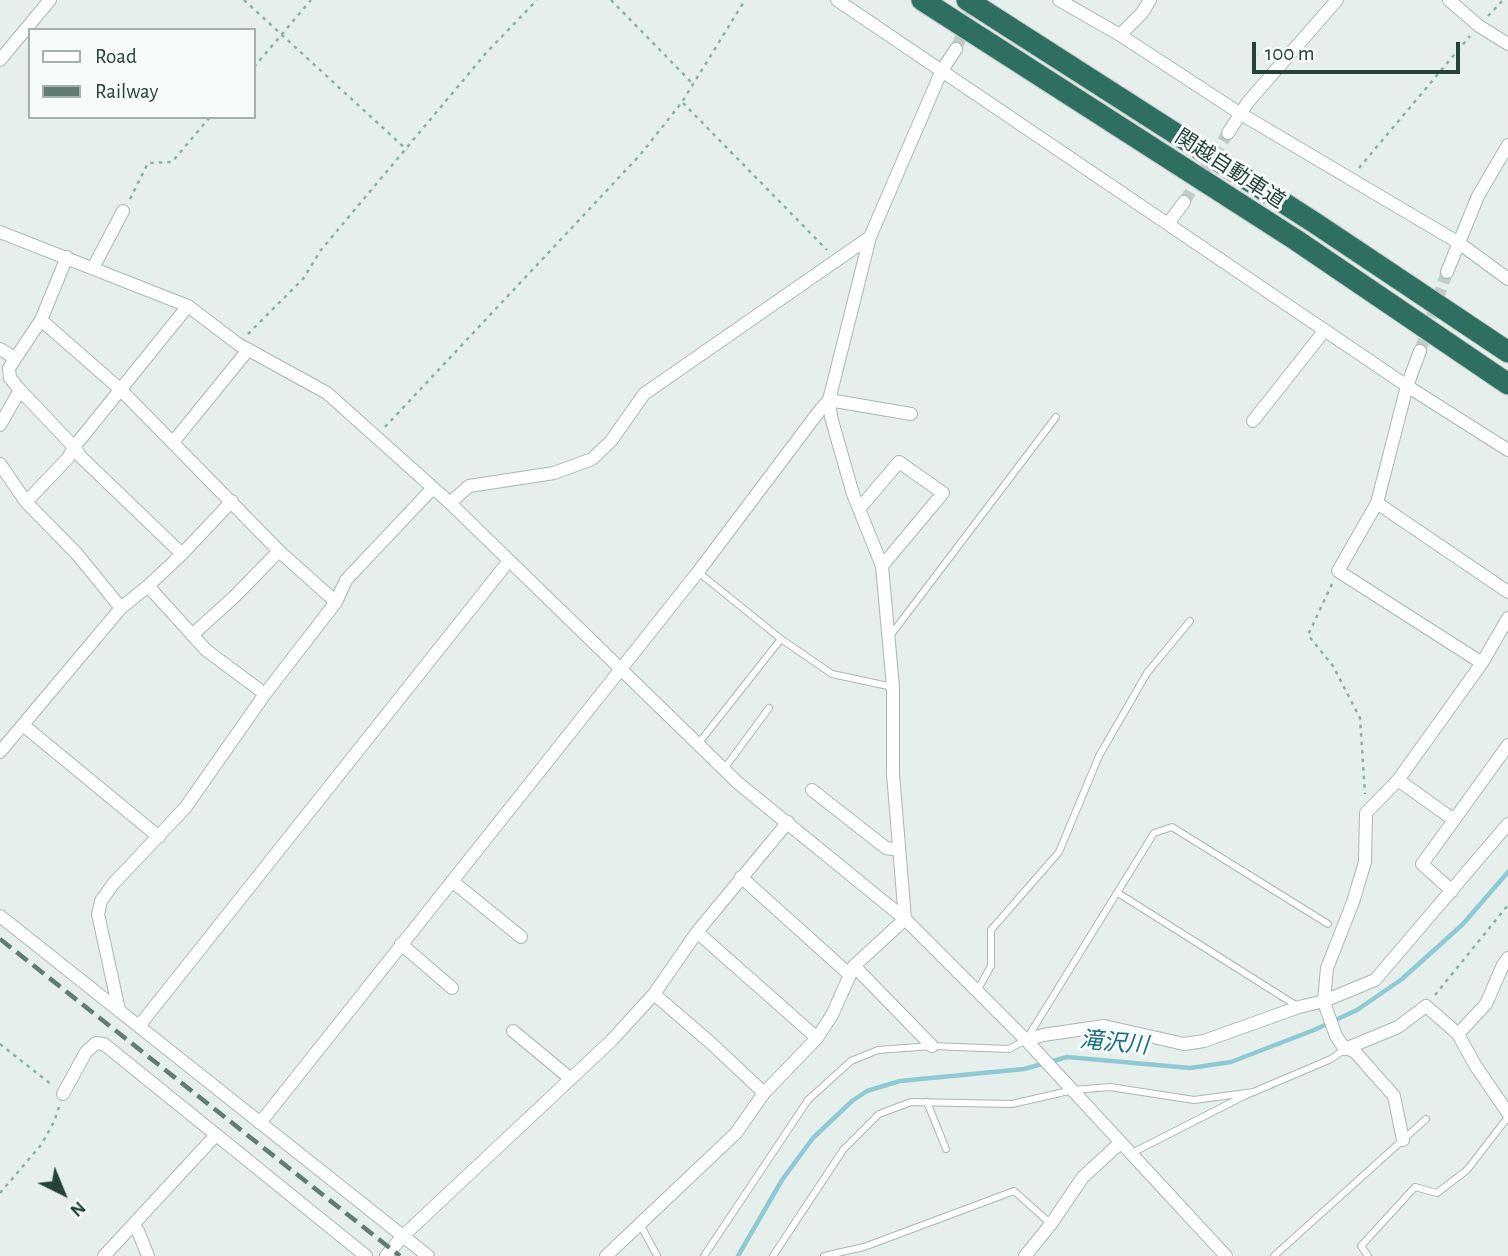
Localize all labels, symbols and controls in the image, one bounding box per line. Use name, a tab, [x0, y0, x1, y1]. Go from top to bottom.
legend	[28, 28, 256, 119]
scale bar	[1256, 28, 1464, 72]
text: 100 m	[1265, 43, 1315, 64]
text: Road	[95, 46, 137, 67]
text: Railway	[95, 81, 158, 102]
street label: 関越自動車道	[1170, 124, 1290, 214]
water label: 滝沢川	[1078, 1026, 1150, 1060]
north arrow	[28, 1158, 98, 1228]
text: N	[66, 1197, 89, 1220]

